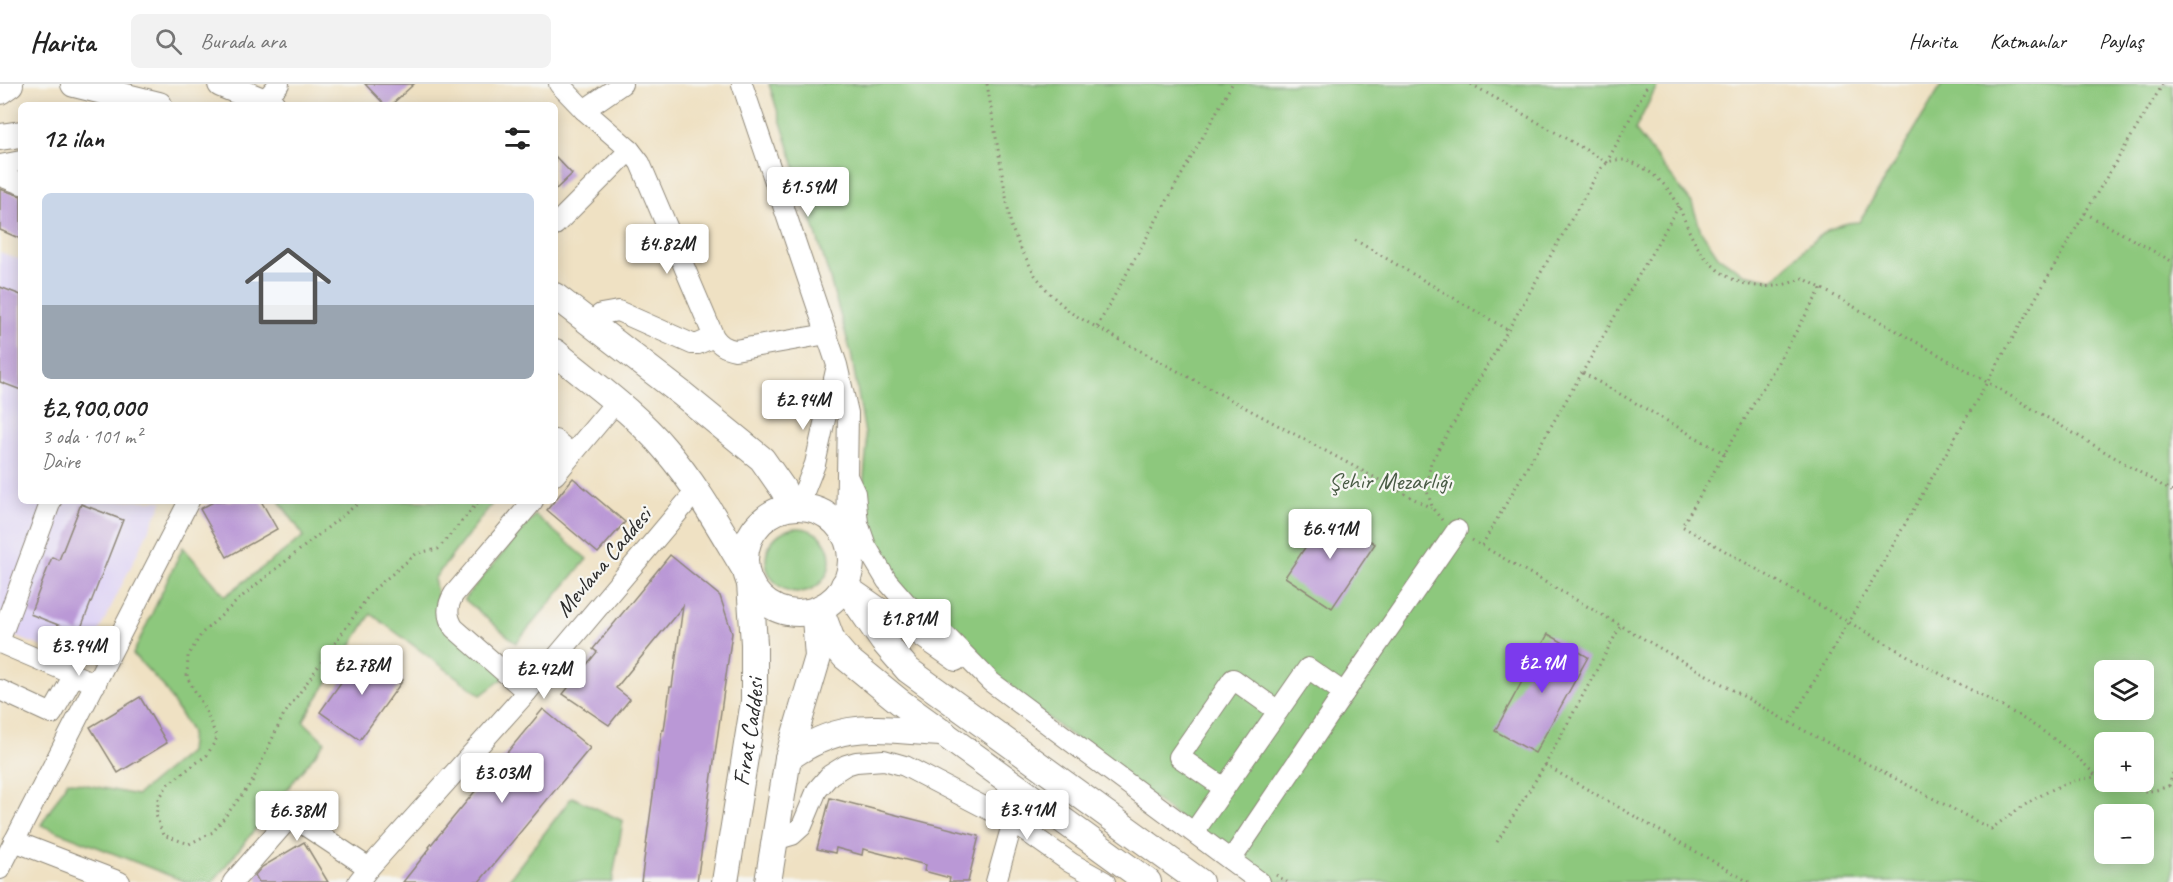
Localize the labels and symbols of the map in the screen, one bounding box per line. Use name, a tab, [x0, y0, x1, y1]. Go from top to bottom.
pin: ₺1.59M	[759, 167, 857, 218]
pin: ₺4.82M	[618, 224, 716, 275]
pin: ₺2.94M	[754, 380, 852, 431]
park label: Şehir Mezarlığı	[1329, 466, 1453, 496]
street label: Mevlana Caddesi	[548, 498, 660, 623]
pin: ₺6.41M	[1281, 509, 1379, 560]
pin: ₺1.81M	[860, 599, 958, 650]
pin: ₺3.94M	[30, 626, 128, 677]
pin: ₺2.9M	[1500, 643, 1584, 694]
pin: ₺2.78M	[313, 645, 411, 696]
pin: ₺2.42M	[495, 649, 593, 700]
street label: Fırat Caddesi	[726, 676, 770, 788]
pin: ₺3.03M	[453, 753, 551, 804]
pin: ₺3.41M	[978, 790, 1076, 841]
pin: ₺6.38M	[248, 791, 346, 842]

